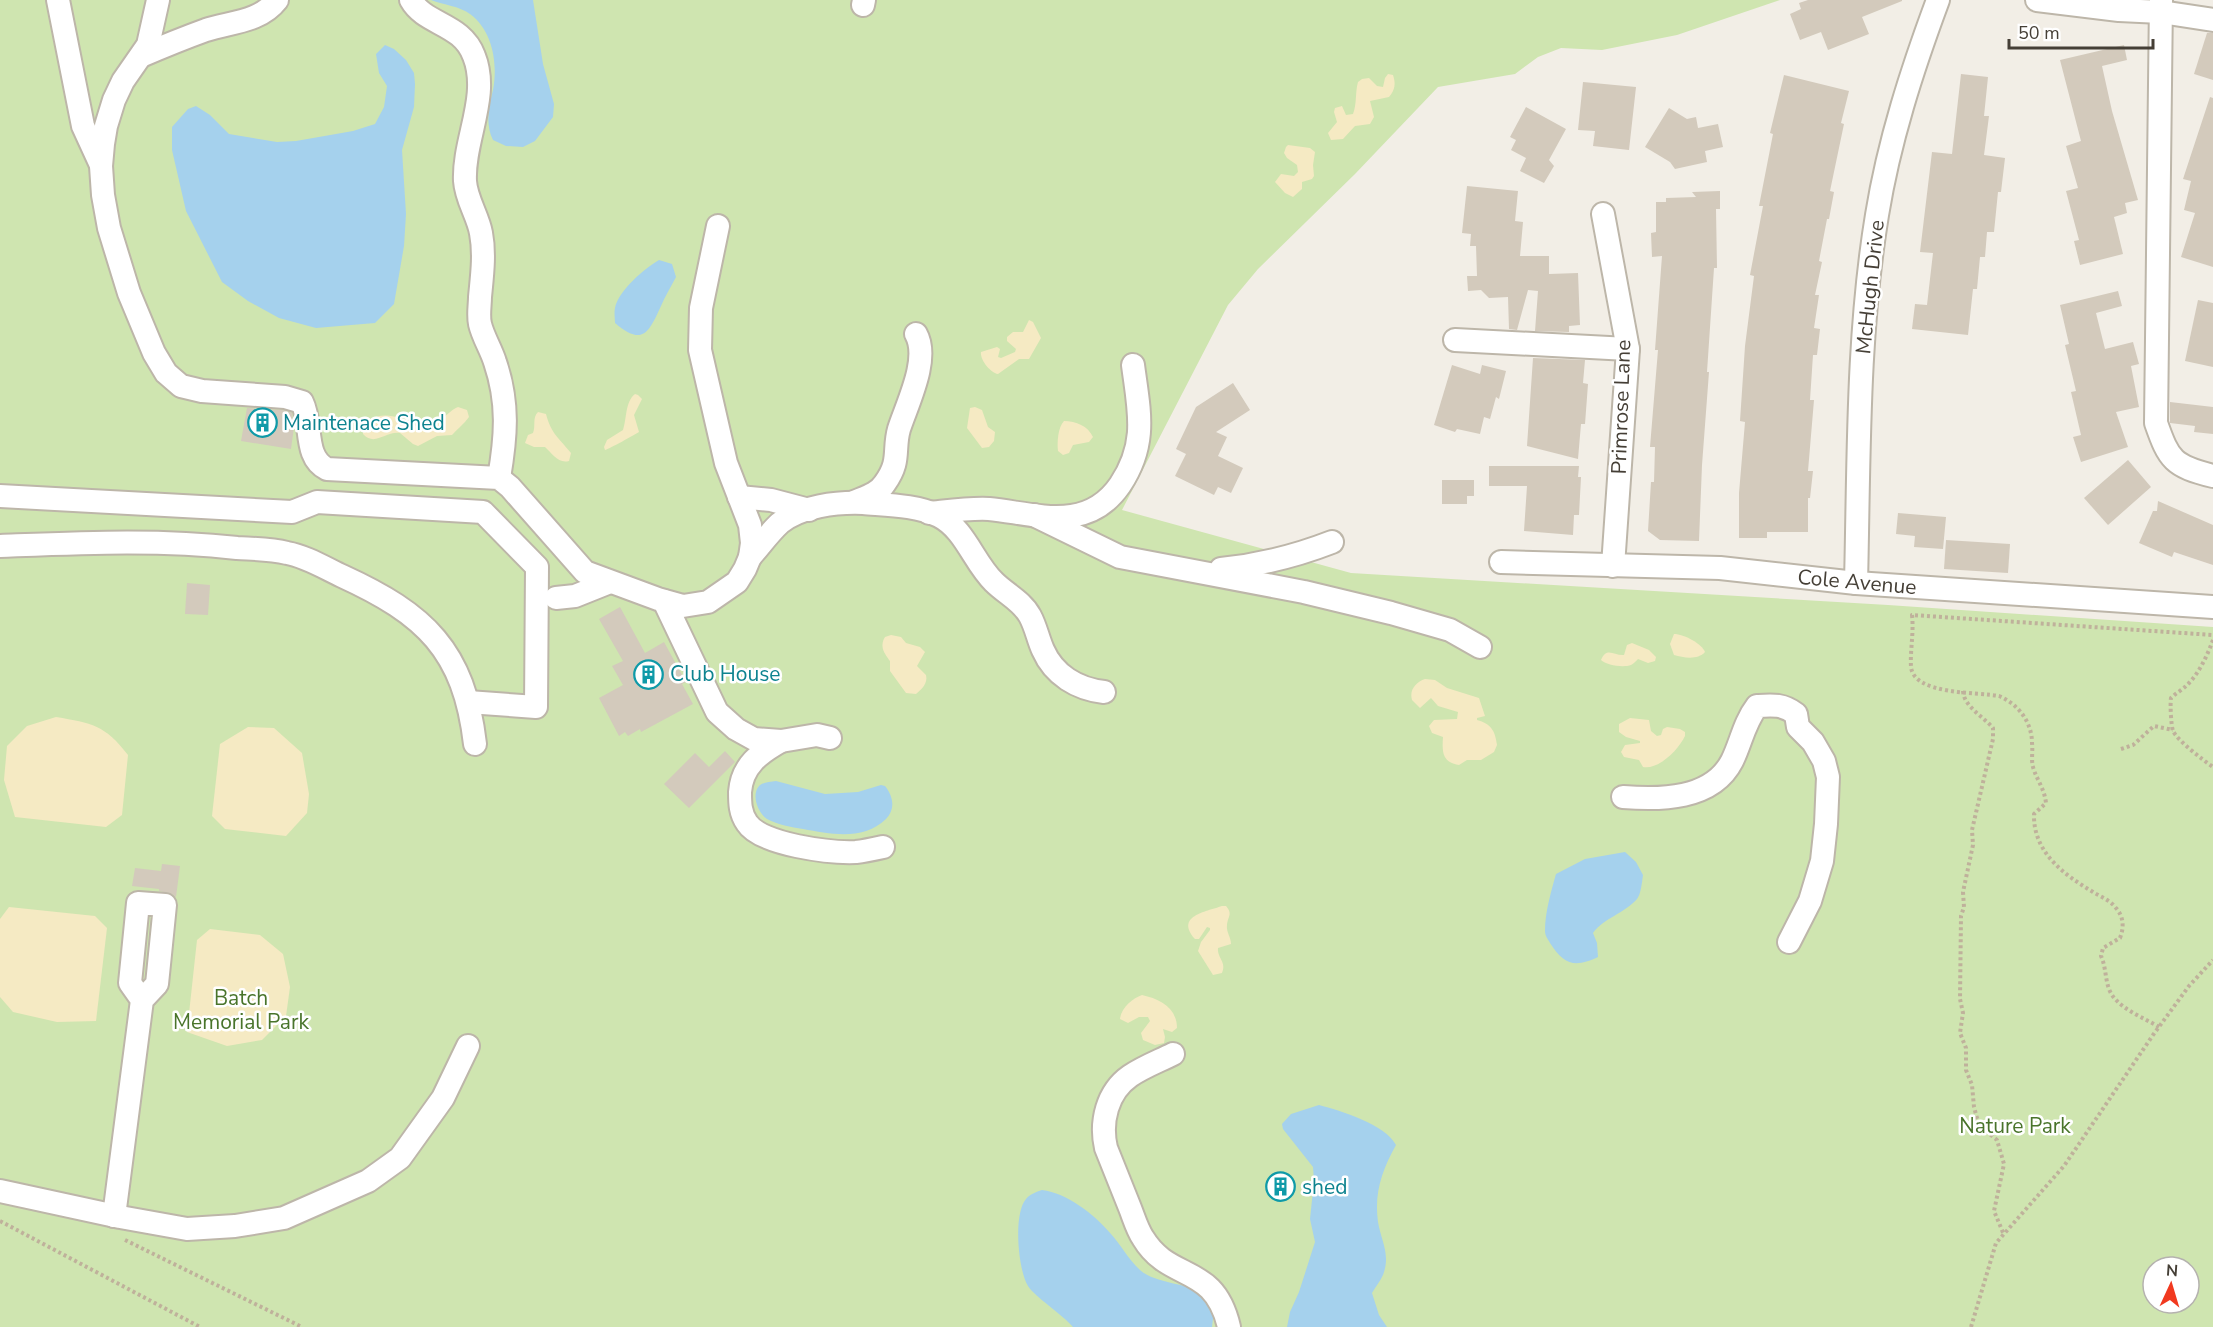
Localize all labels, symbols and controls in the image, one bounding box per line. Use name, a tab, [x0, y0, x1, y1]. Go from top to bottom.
scale bar	[2009, 12, 2153, 50]
text: 50 m	[2018, 21, 2060, 45]
street label: McHugh Drive	[1849, 218, 1891, 356]
street label: Primrose Lane	[1605, 339, 1637, 475]
building icon: Maintenace Shed	[246, 407, 278, 439]
place label: Maintenace Shed	[283, 409, 445, 437]
street label: Cole Avenue	[1796, 563, 1918, 601]
building icon: Club House	[633, 658, 665, 690]
place label: Club House	[670, 660, 780, 688]
park label: Batch Memorial Park	[173, 984, 309, 1036]
park label: Nature Park	[1959, 1112, 2071, 1140]
building icon: shed	[1265, 1171, 1297, 1203]
place label: shed	[1302, 1173, 1347, 1201]
north arrow	[2141, 1255, 2201, 1315]
text: N	[2165, 1260, 2179, 1282]

